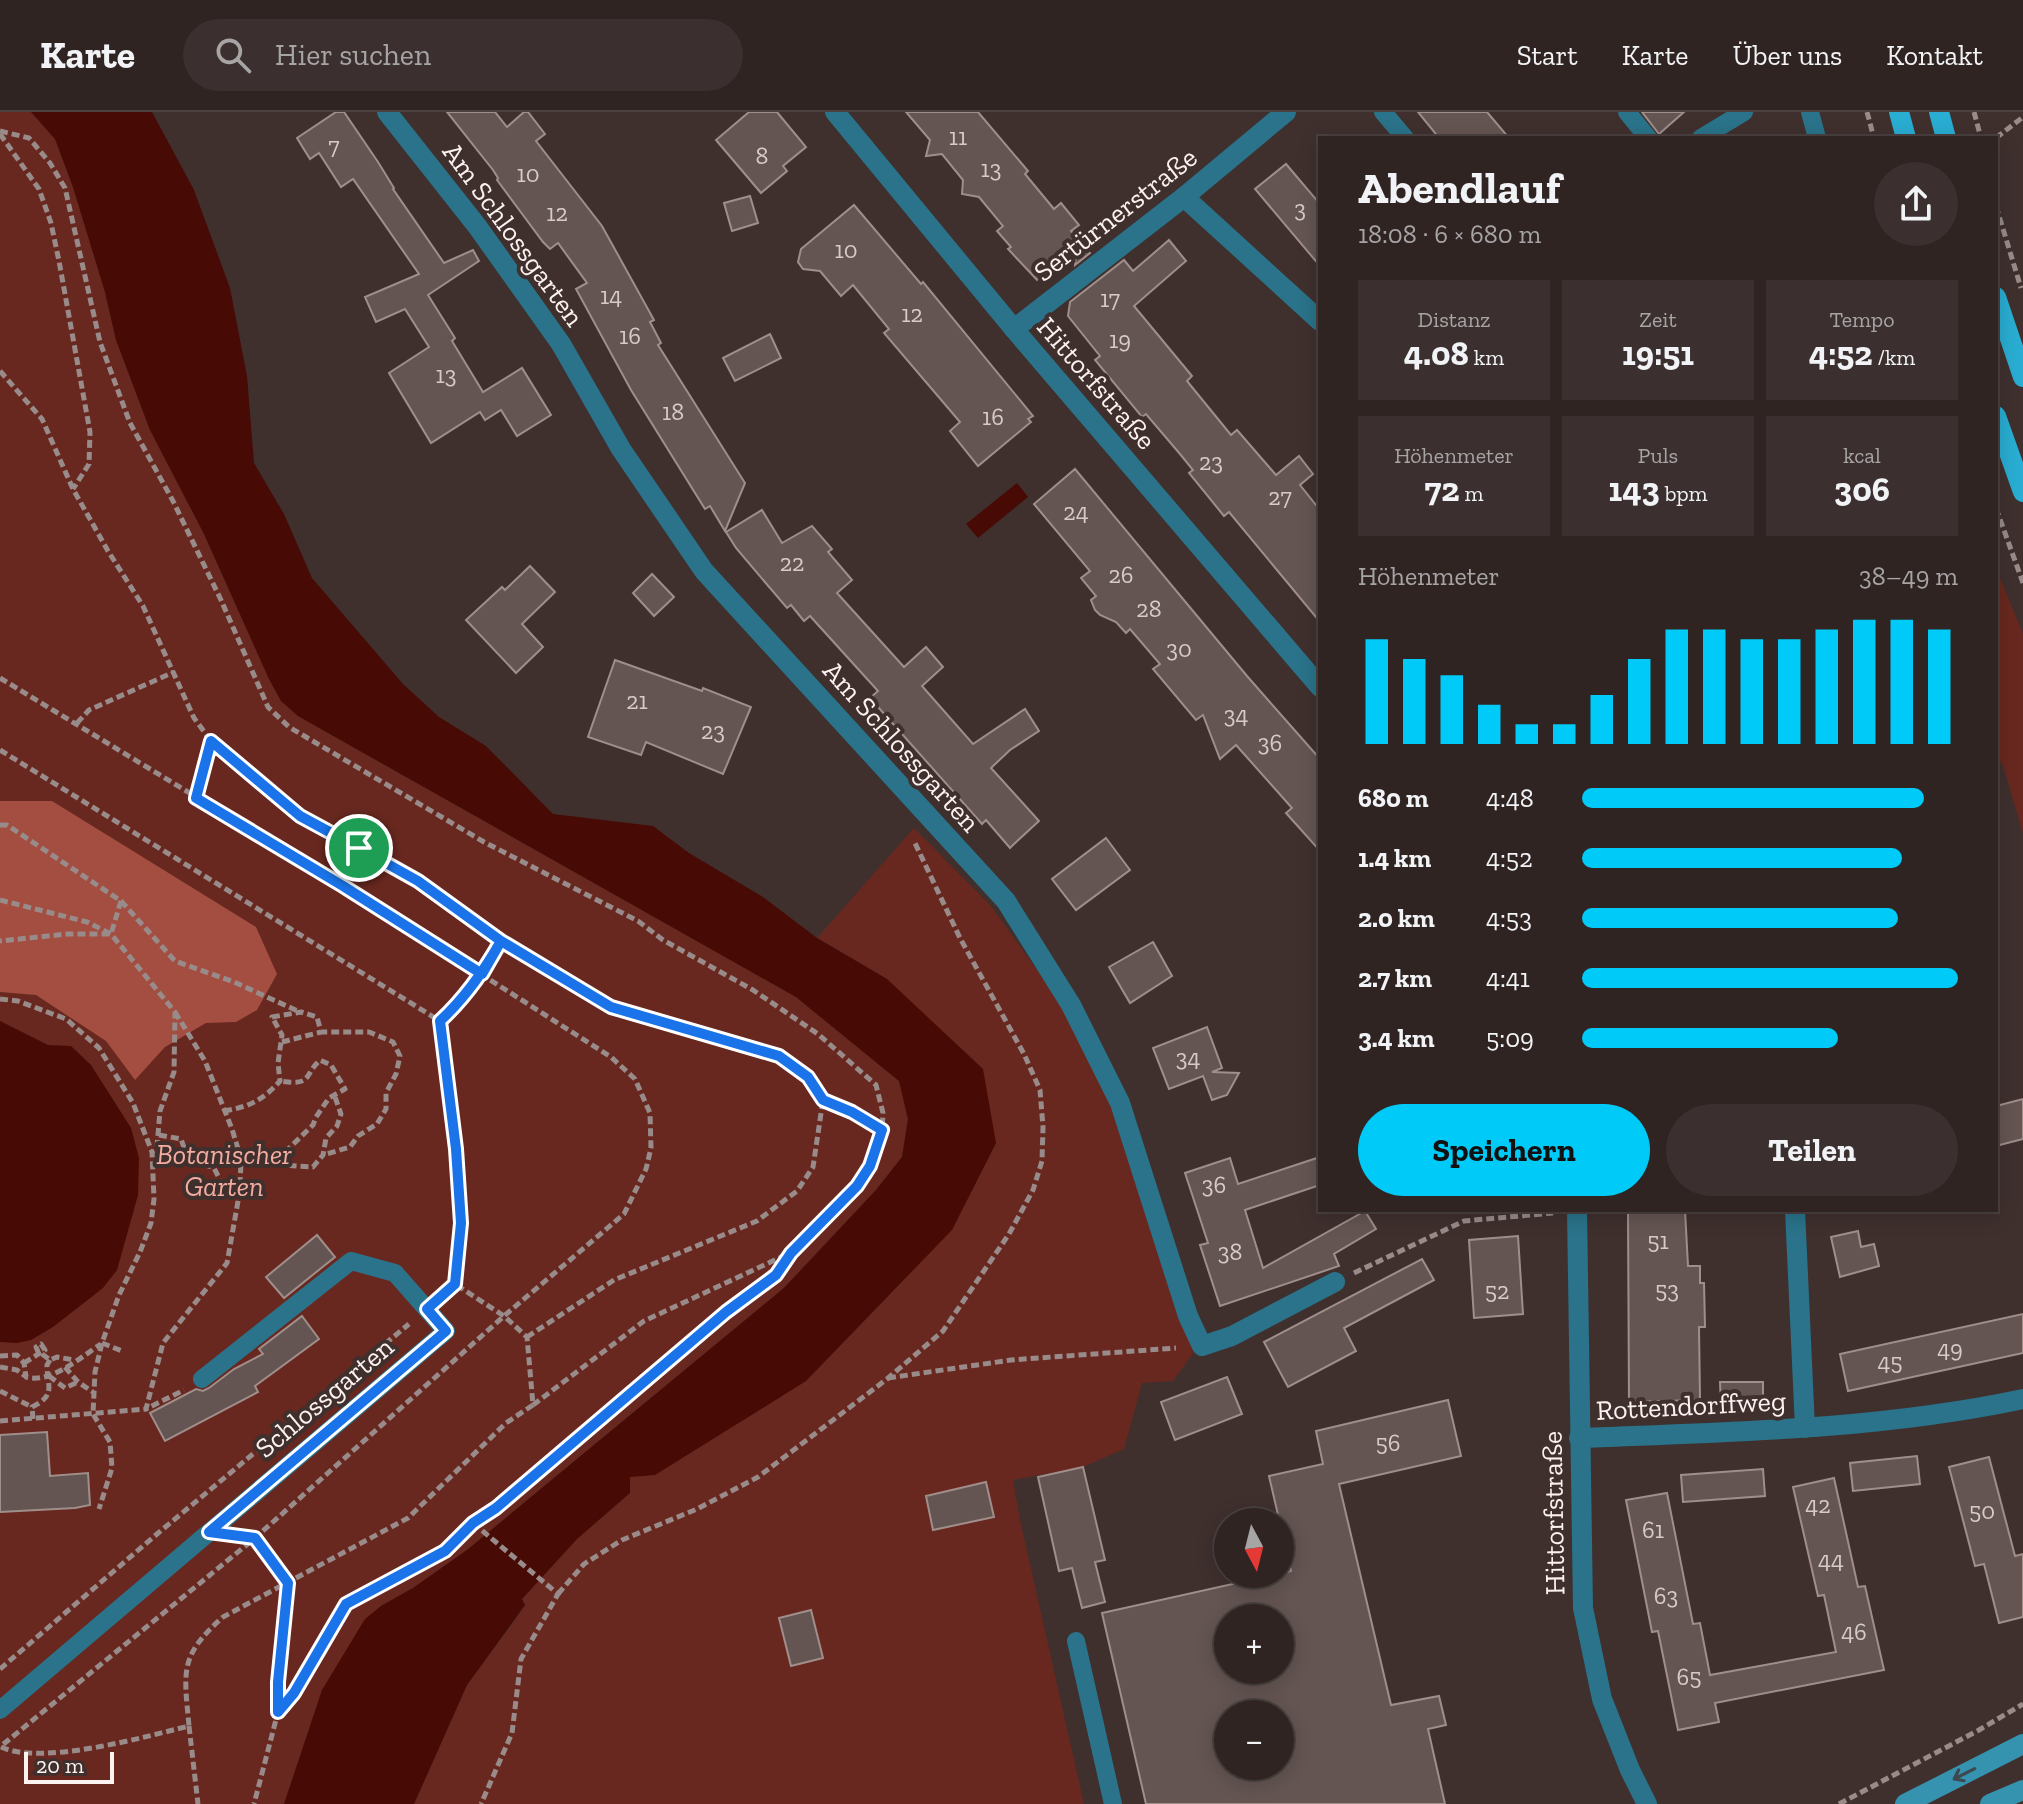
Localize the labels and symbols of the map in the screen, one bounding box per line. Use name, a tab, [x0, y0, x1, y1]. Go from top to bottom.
house number: 11	[949, 122, 967, 151]
house number: 7	[328, 131, 340, 160]
street label: Am Schlossgarten	[436, 136, 591, 332]
street label: Sertürnerstraße	[1027, 140, 1203, 288]
house number: 8	[756, 141, 768, 170]
house number: 13	[981, 154, 1001, 183]
house number: 10	[516, 159, 540, 188]
house number: 3	[1294, 194, 1306, 223]
house number: 12	[546, 198, 568, 227]
house number: 10	[834, 235, 858, 264]
house number: 14	[600, 281, 622, 310]
house number: 17	[1100, 284, 1120, 313]
house number: 12	[901, 299, 923, 328]
street label: Hittorfstraße	[1030, 311, 1163, 456]
house number: 16	[619, 321, 641, 350]
house number: 19	[1109, 325, 1131, 354]
house number: 13	[436, 360, 456, 389]
house number: 18	[662, 397, 684, 426]
house number: 16	[982, 402, 1004, 431]
house number: 23	[1199, 447, 1223, 476]
house number: 27	[1268, 482, 1292, 511]
house number: 24	[1063, 497, 1089, 526]
house number: 22	[780, 548, 804, 577]
house number: 26	[1108, 560, 1134, 589]
house number: 28	[1136, 594, 1162, 623]
house number: 30	[1166, 634, 1192, 663]
street label: Am Schlossgarten	[816, 654, 987, 839]
house number: 21	[626, 686, 648, 715]
house number: 34	[1224, 700, 1248, 729]
house number: 23	[701, 716, 725, 745]
house number: 36	[1258, 728, 1282, 757]
pin	[325, 814, 393, 882]
house number: 34	[1176, 1043, 1200, 1072]
park label: Botanischer Garten	[156, 1138, 292, 1203]
house number: 36	[1202, 1170, 1226, 1199]
house number: 51	[1647, 1226, 1669, 1255]
house number: 38	[1218, 1237, 1242, 1266]
house number: 53	[1655, 1275, 1679, 1304]
house number: 52	[1485, 1276, 1509, 1305]
street label: Schlossgarten	[249, 1330, 400, 1465]
house number: 49	[1937, 1334, 1963, 1363]
house number: 45	[1877, 1347, 1903, 1376]
street label: Rottendorffweg	[1595, 1384, 1787, 1427]
house number: 56	[1375, 1428, 1401, 1457]
street label: Hittorfstraße	[1536, 1431, 1571, 1595]
house number: 42	[1805, 1490, 1831, 1519]
house number: 50	[1969, 1496, 1995, 1525]
north arrow	[1214, 1508, 1294, 1588]
house number: 61	[1642, 1515, 1664, 1544]
house number: 44	[1818, 1545, 1844, 1574]
house number: 63	[1654, 1581, 1678, 1610]
house number: 46	[1841, 1617, 1867, 1646]
house number: 65	[1676, 1662, 1702, 1691]
scale bar	[24, 1748, 114, 1784]
one-way arrow	[1952, 1767, 1976, 1782]

